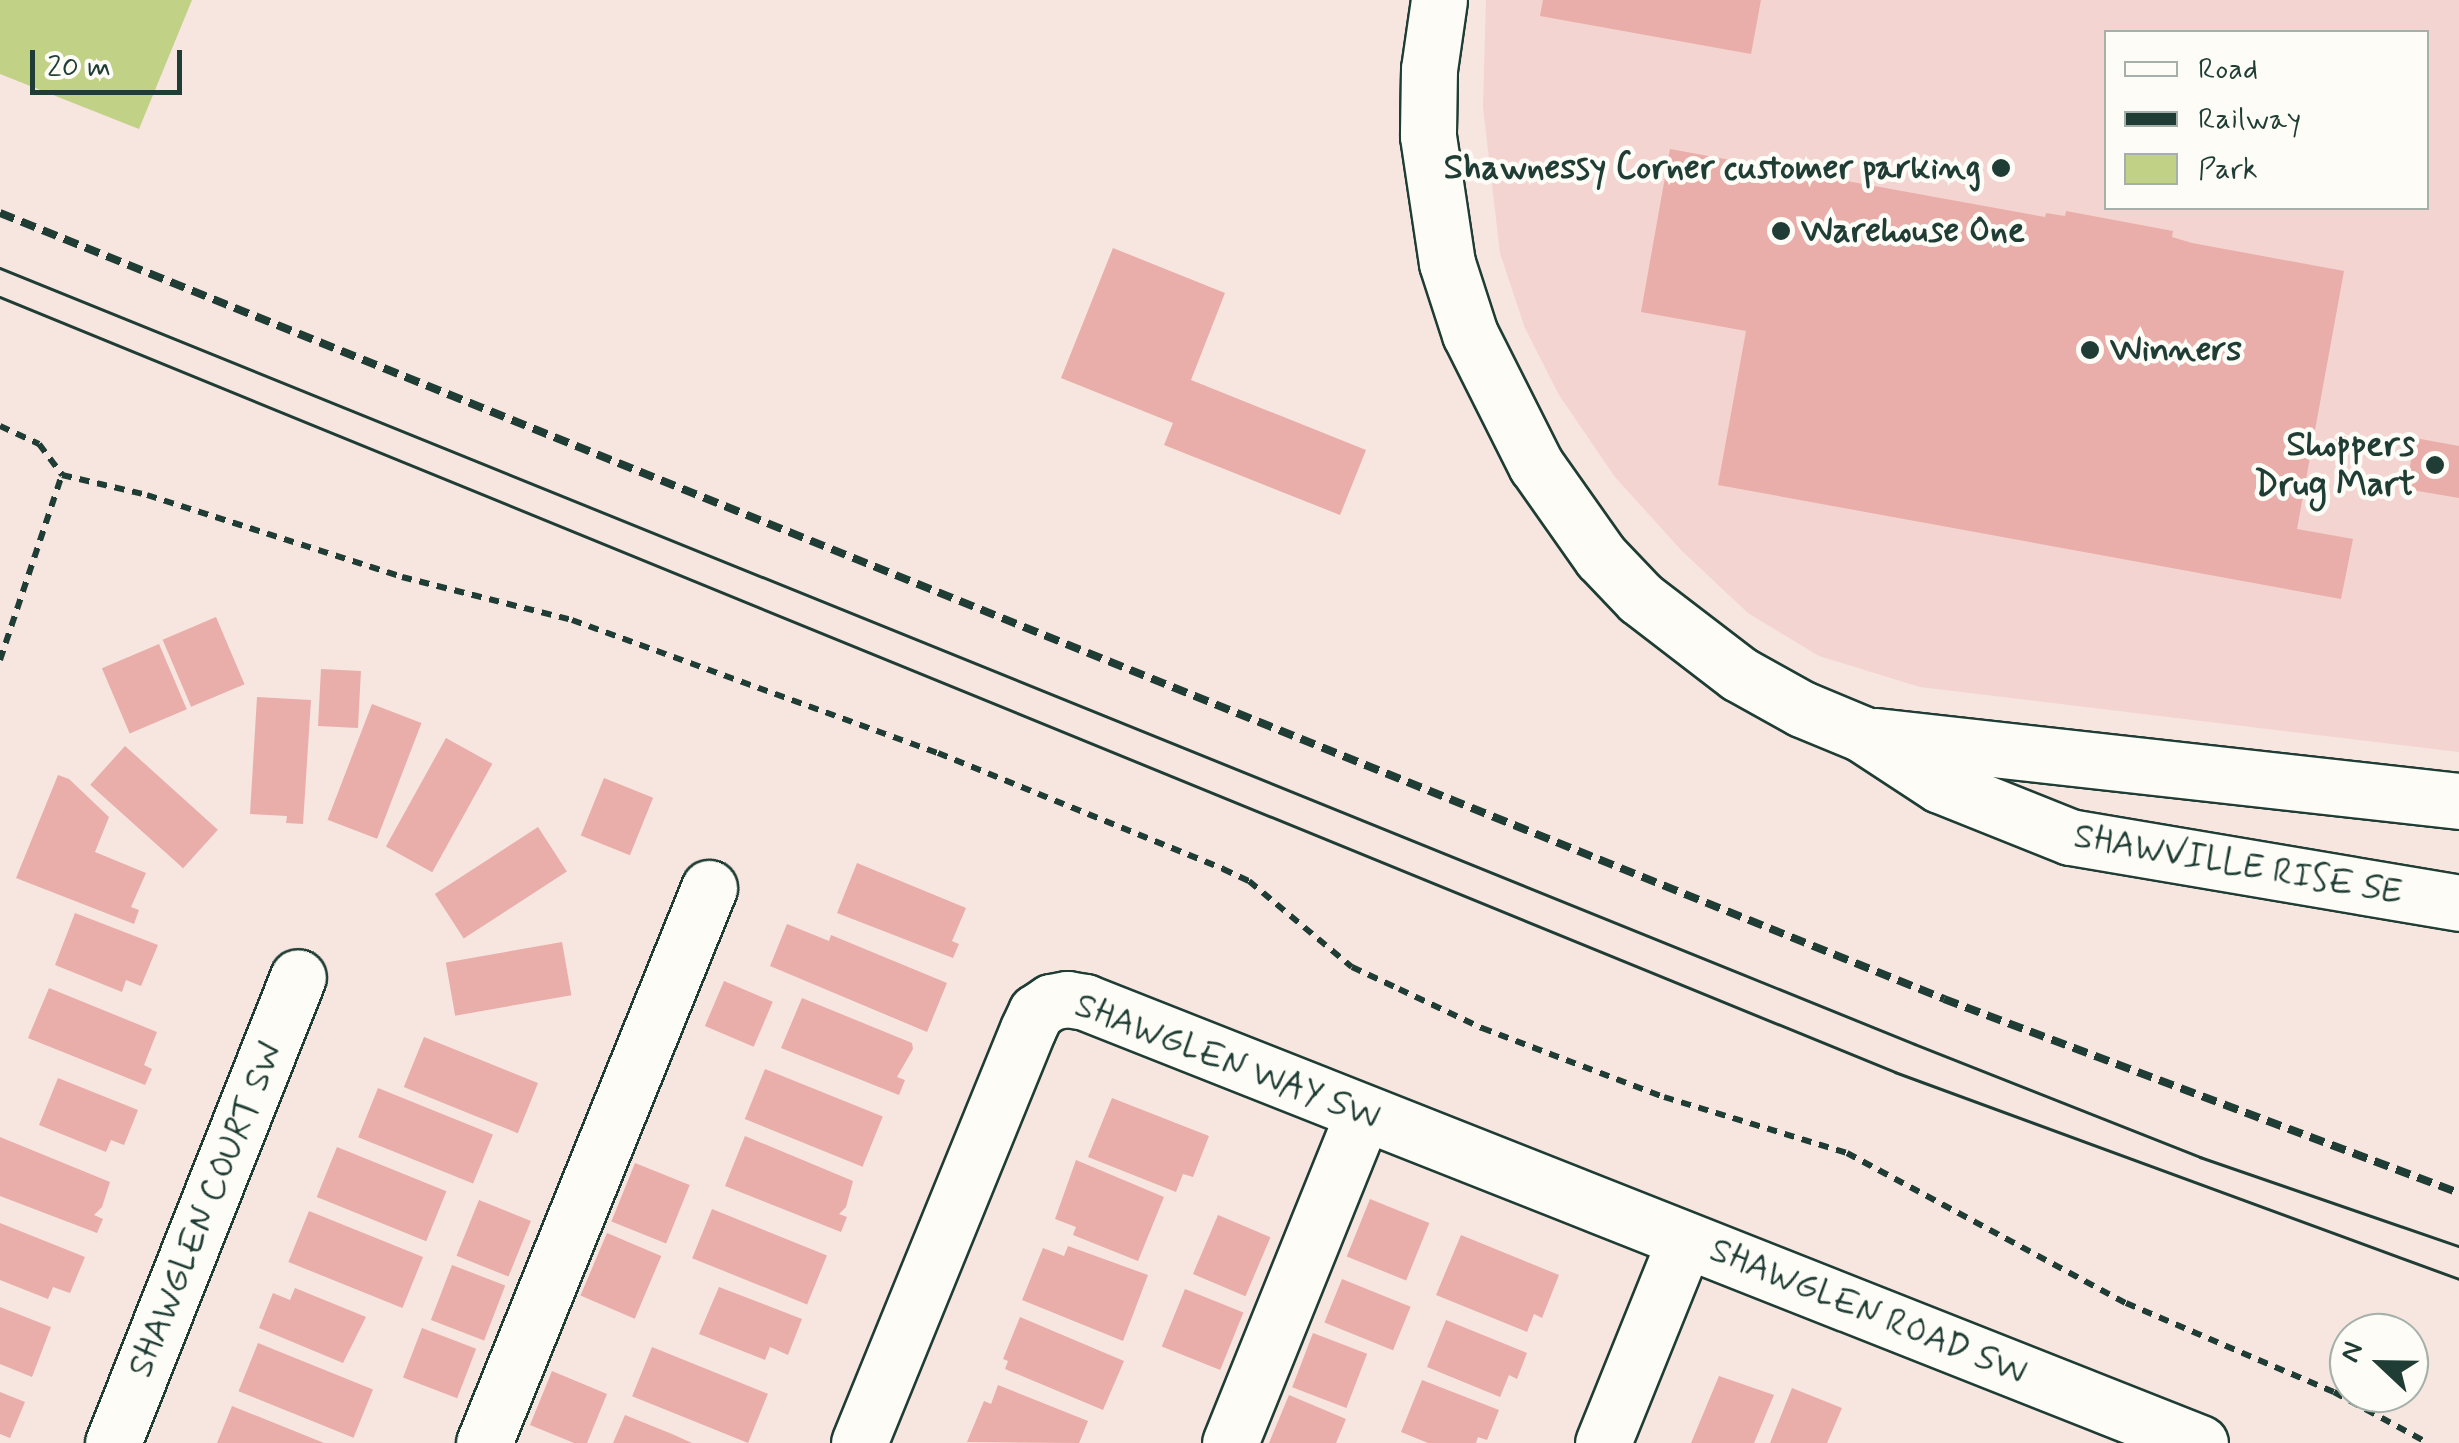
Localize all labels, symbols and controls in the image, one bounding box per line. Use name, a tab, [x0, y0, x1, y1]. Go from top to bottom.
scale bar	[35, 30, 188, 92]
legend	[2104, 30, 2429, 210]
text: 20 m	[47, 48, 111, 87]
text: Road	[2198, 50, 2258, 89]
text: Railway	[2198, 100, 2301, 139]
place label: Shawnessy Corner customer parking	[1446, 147, 1981, 189]
text: Park	[2198, 150, 2258, 189]
marker: Shawnessy Corner customer parking	[1990, 157, 2012, 179]
place label: Warehouse One	[1801, 210, 2026, 252]
marker: Warehouse One	[1770, 220, 1792, 242]
place label: Winners	[2110, 329, 2242, 371]
marker: Winners	[2079, 339, 2101, 361]
place label: Shoppers Drug Mart	[2253, 424, 2415, 506]
marker: Shoppers Drug Mart	[2424, 454, 2446, 476]
street label: SHAWVILLE RISE SE	[2071, 815, 2405, 915]
street label: SHAWGLEN WAY SW	[1070, 985, 1384, 1139]
street label: SHAWGLEN COURT SW	[119, 1036, 293, 1384]
street label: SHAWGLEN ROAD SW	[1704, 1230, 2032, 1394]
north arrow	[2329, 1313, 2429, 1413]
text: N	[2332, 1337, 2373, 1368]

